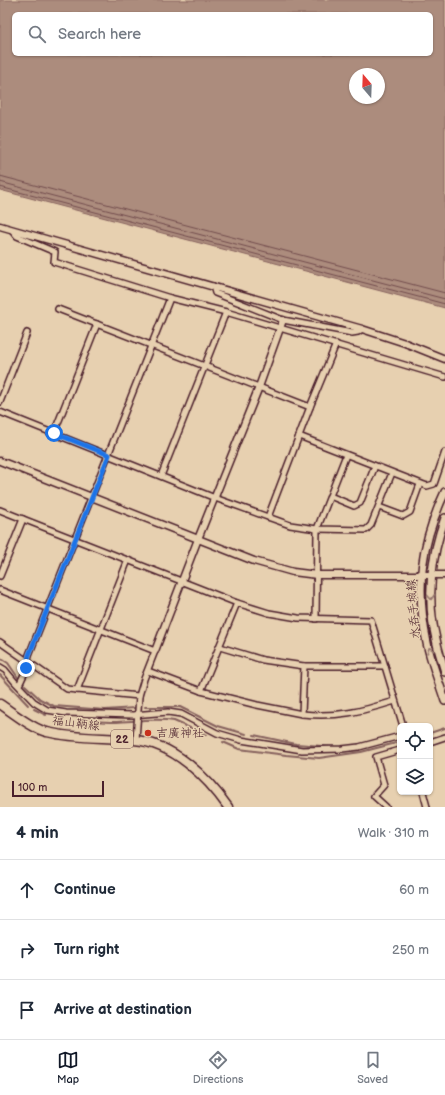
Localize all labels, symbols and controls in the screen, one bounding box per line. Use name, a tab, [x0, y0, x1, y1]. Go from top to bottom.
search box	[12, 12, 433, 56]
icon: search	[26, 23, 48, 45]
text: Search here	[58, 25, 141, 44]
north arrow	[349, 68, 385, 104]
route start	[45, 424, 63, 442]
street label: 水呑手城線	[403, 578, 424, 640]
one-way arrow	[426, 594, 435, 600]
one-way arrow	[426, 647, 434, 654]
route end	[17, 659, 35, 677]
street label: 福山鞆線	[51, 713, 101, 734]
map controls	[397, 723, 433, 795]
button: locate	[397, 723, 433, 759]
place label: 吉廣神社	[156, 726, 204, 741]
marker: 吉廣神社	[143, 728, 153, 738]
road number: 22	[111, 730, 133, 748]
button: layers	[397, 759, 433, 795]
scale bar	[12, 779, 104, 798]
text: 100 m	[18, 781, 47, 794]
text: 4 min	[16, 823, 59, 843]
text: Walk · 310 m	[358, 825, 429, 841]
icon: ahead	[16, 879, 38, 901]
text: Continue	[54, 880, 116, 899]
text: 60 m	[399, 882, 429, 898]
icon: right	[16, 939, 38, 961]
text: Turn right	[54, 940, 119, 959]
text: 250 m	[392, 942, 429, 958]
icon: arrive	[16, 999, 38, 1021]
text: Arrive at destination	[54, 1000, 192, 1019]
tab: Map	[57, 1049, 79, 1086]
tab: Directions	[193, 1049, 243, 1086]
tab: Saved	[357, 1049, 388, 1086]

